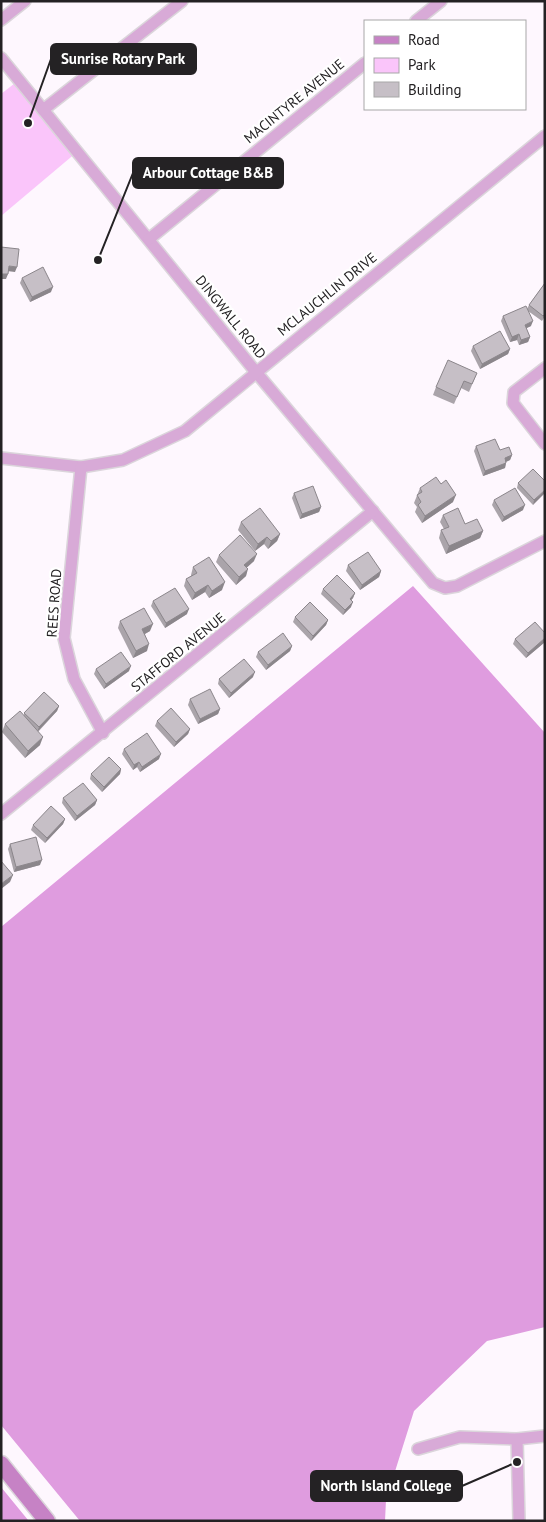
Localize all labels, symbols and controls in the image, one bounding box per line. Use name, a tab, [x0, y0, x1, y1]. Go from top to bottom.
legend	[364, 20, 526, 110]
text: Road	[408, 30, 440, 49]
callout: Sunrise Rotary Park	[51, 44, 196, 74]
text: Sunrise Rotary Park	[61, 49, 186, 68]
street label: MACINTYRE AVENUE	[240, 55, 348, 147]
text: Park	[408, 55, 436, 74]
text: Building	[408, 80, 462, 99]
callout: Arbour Cottage B&B	[133, 158, 283, 188]
text: Arbour Cottage B&B	[143, 163, 273, 182]
street label: MCLAUCHLIN DRIVE	[274, 248, 380, 340]
street label: DINGWALL ROAD	[192, 271, 270, 363]
street label: REES ROAD	[43, 568, 65, 638]
street label: STAFFORD AVENUE	[127, 608, 229, 696]
callout: North Island College	[311, 1471, 462, 1501]
text: North Island College	[320, 1476, 452, 1495]

